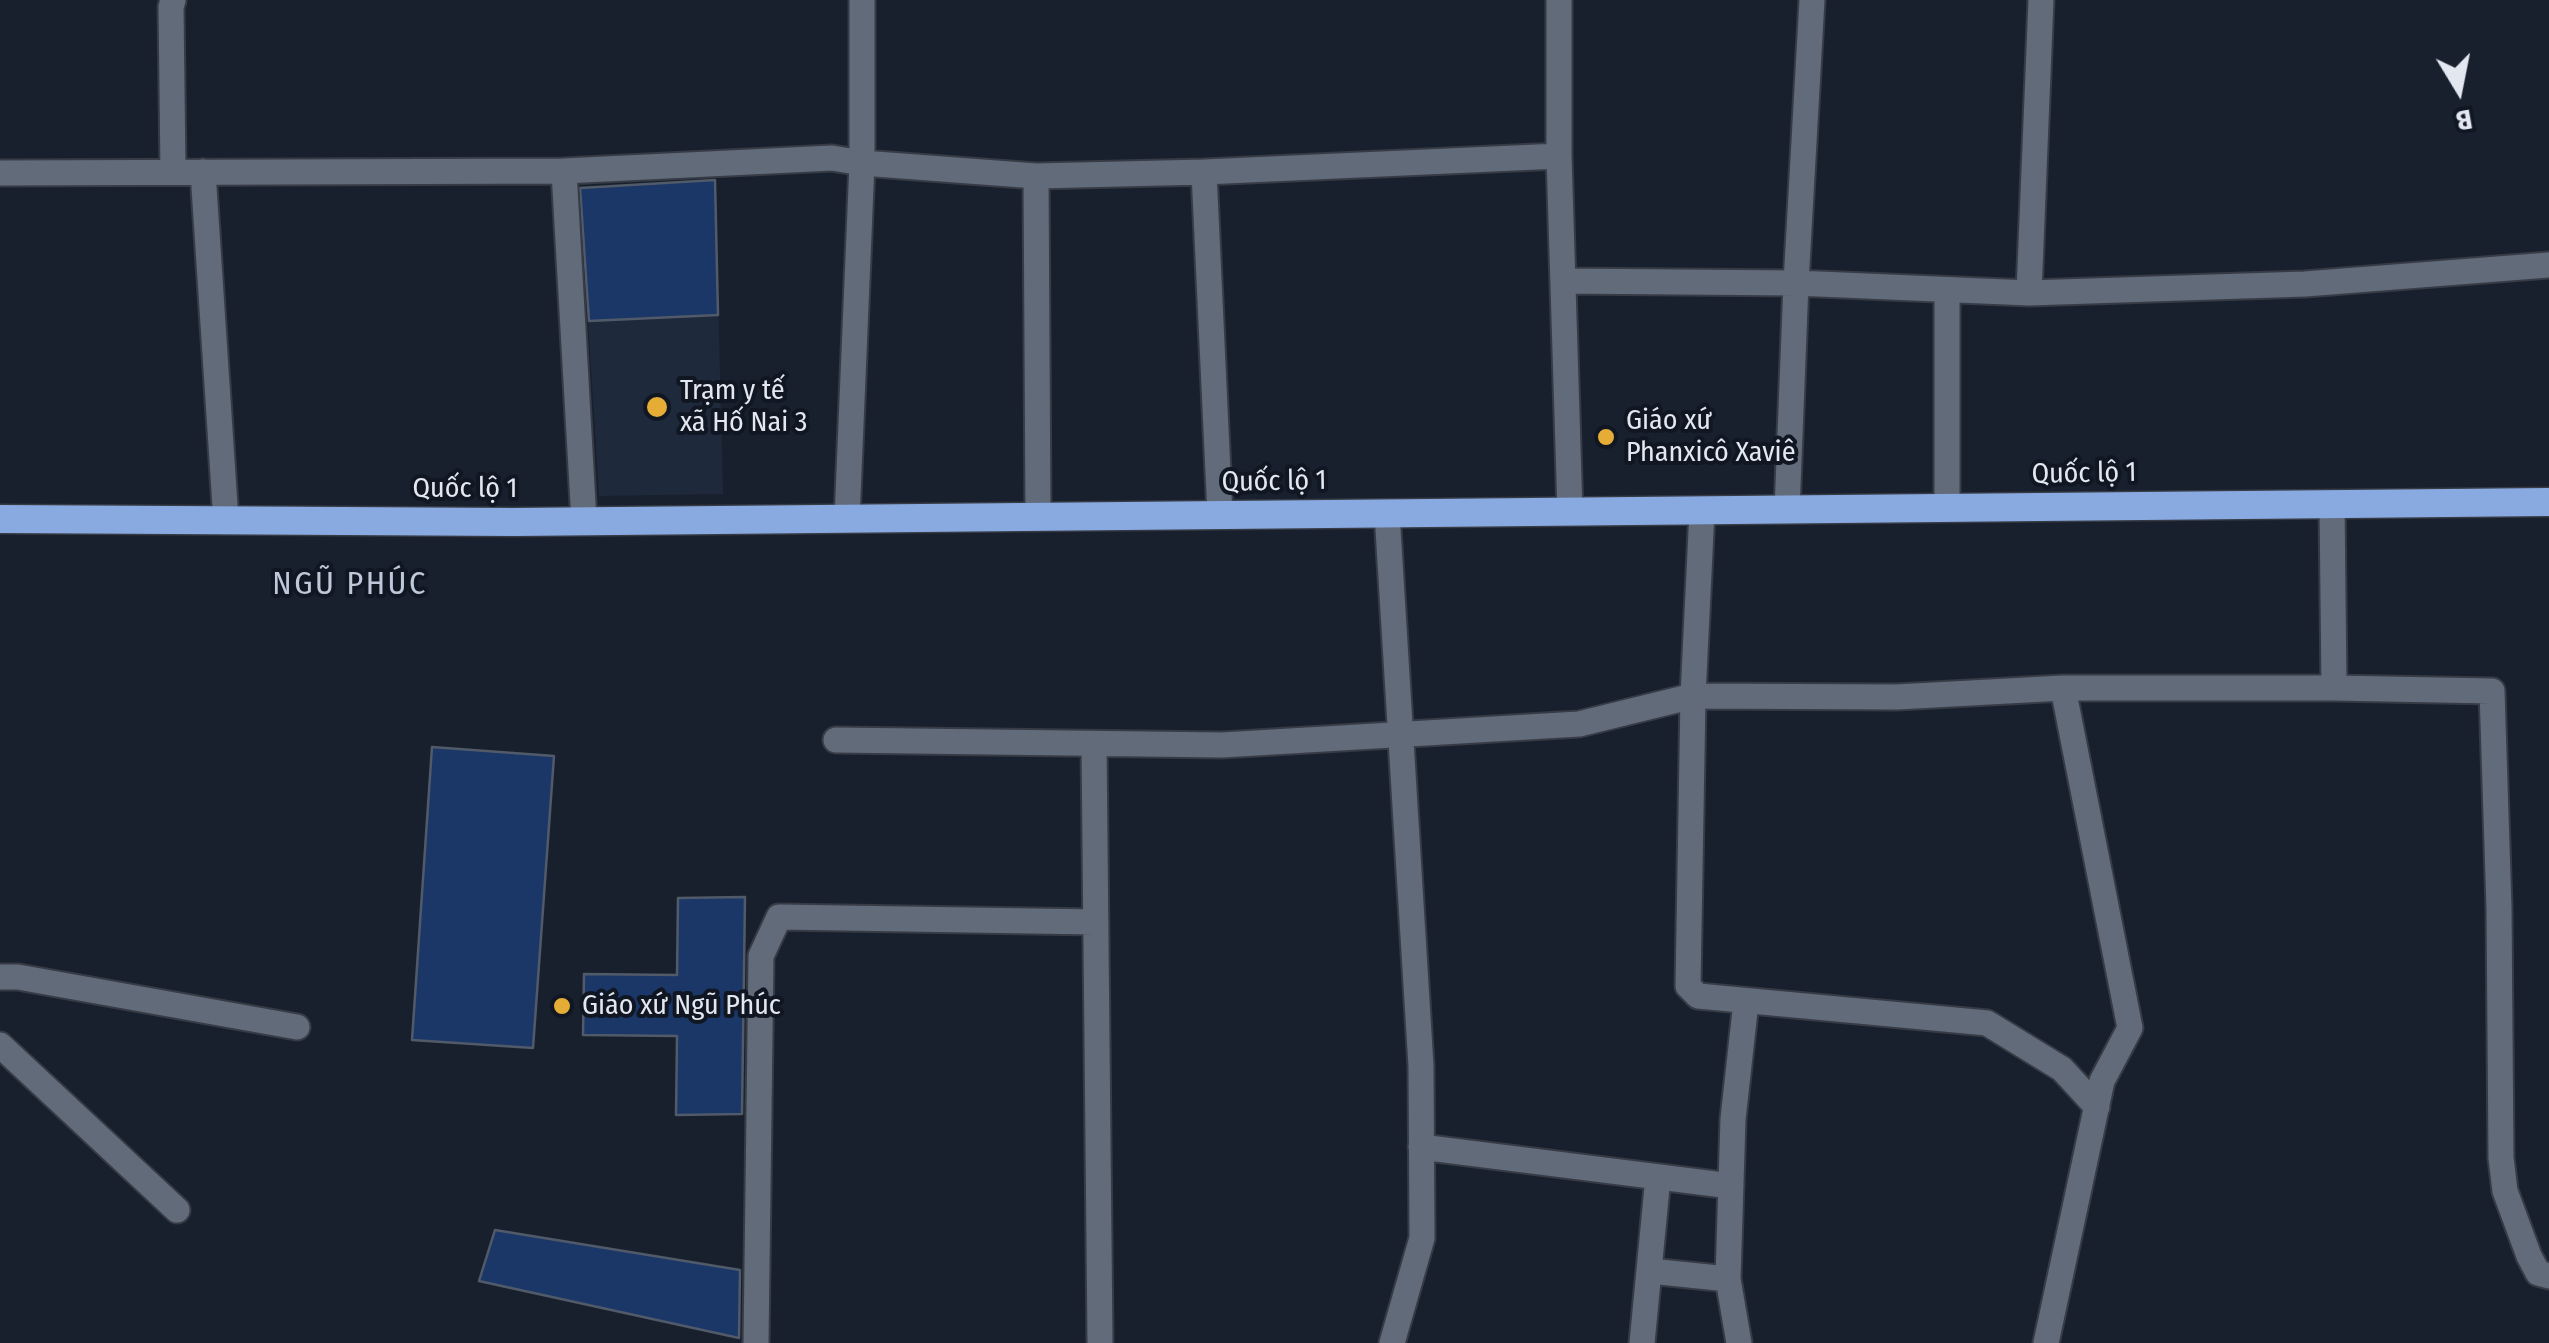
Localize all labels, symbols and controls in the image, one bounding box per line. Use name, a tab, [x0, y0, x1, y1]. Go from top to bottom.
north arrow	[2409, 40, 2509, 140]
text: B	[2454, 102, 2475, 138]
place label: Trạm y tế xã Hố Nai 3	[680, 374, 807, 440]
marker: Trạm y tế xã Hố Nai 3	[644, 394, 670, 420]
place label: Giáo xứ Phanxicô Xaviê	[1626, 404, 1796, 470]
marker: Giáo xứ Phanxicô Xaviê	[1595, 426, 1617, 448]
street label: Quốc lộ 1	[2031, 456, 2137, 492]
street label: Quốc lộ 1	[1221, 464, 1327, 500]
street label: Quốc lộ 1	[413, 472, 517, 506]
district label: NGŨ PHÚC	[272, 566, 428, 604]
place label: Giáo xứ Ngũ Phúc	[582, 989, 781, 1023]
marker: Giáo xứ Ngũ Phúc	[551, 995, 573, 1017]

